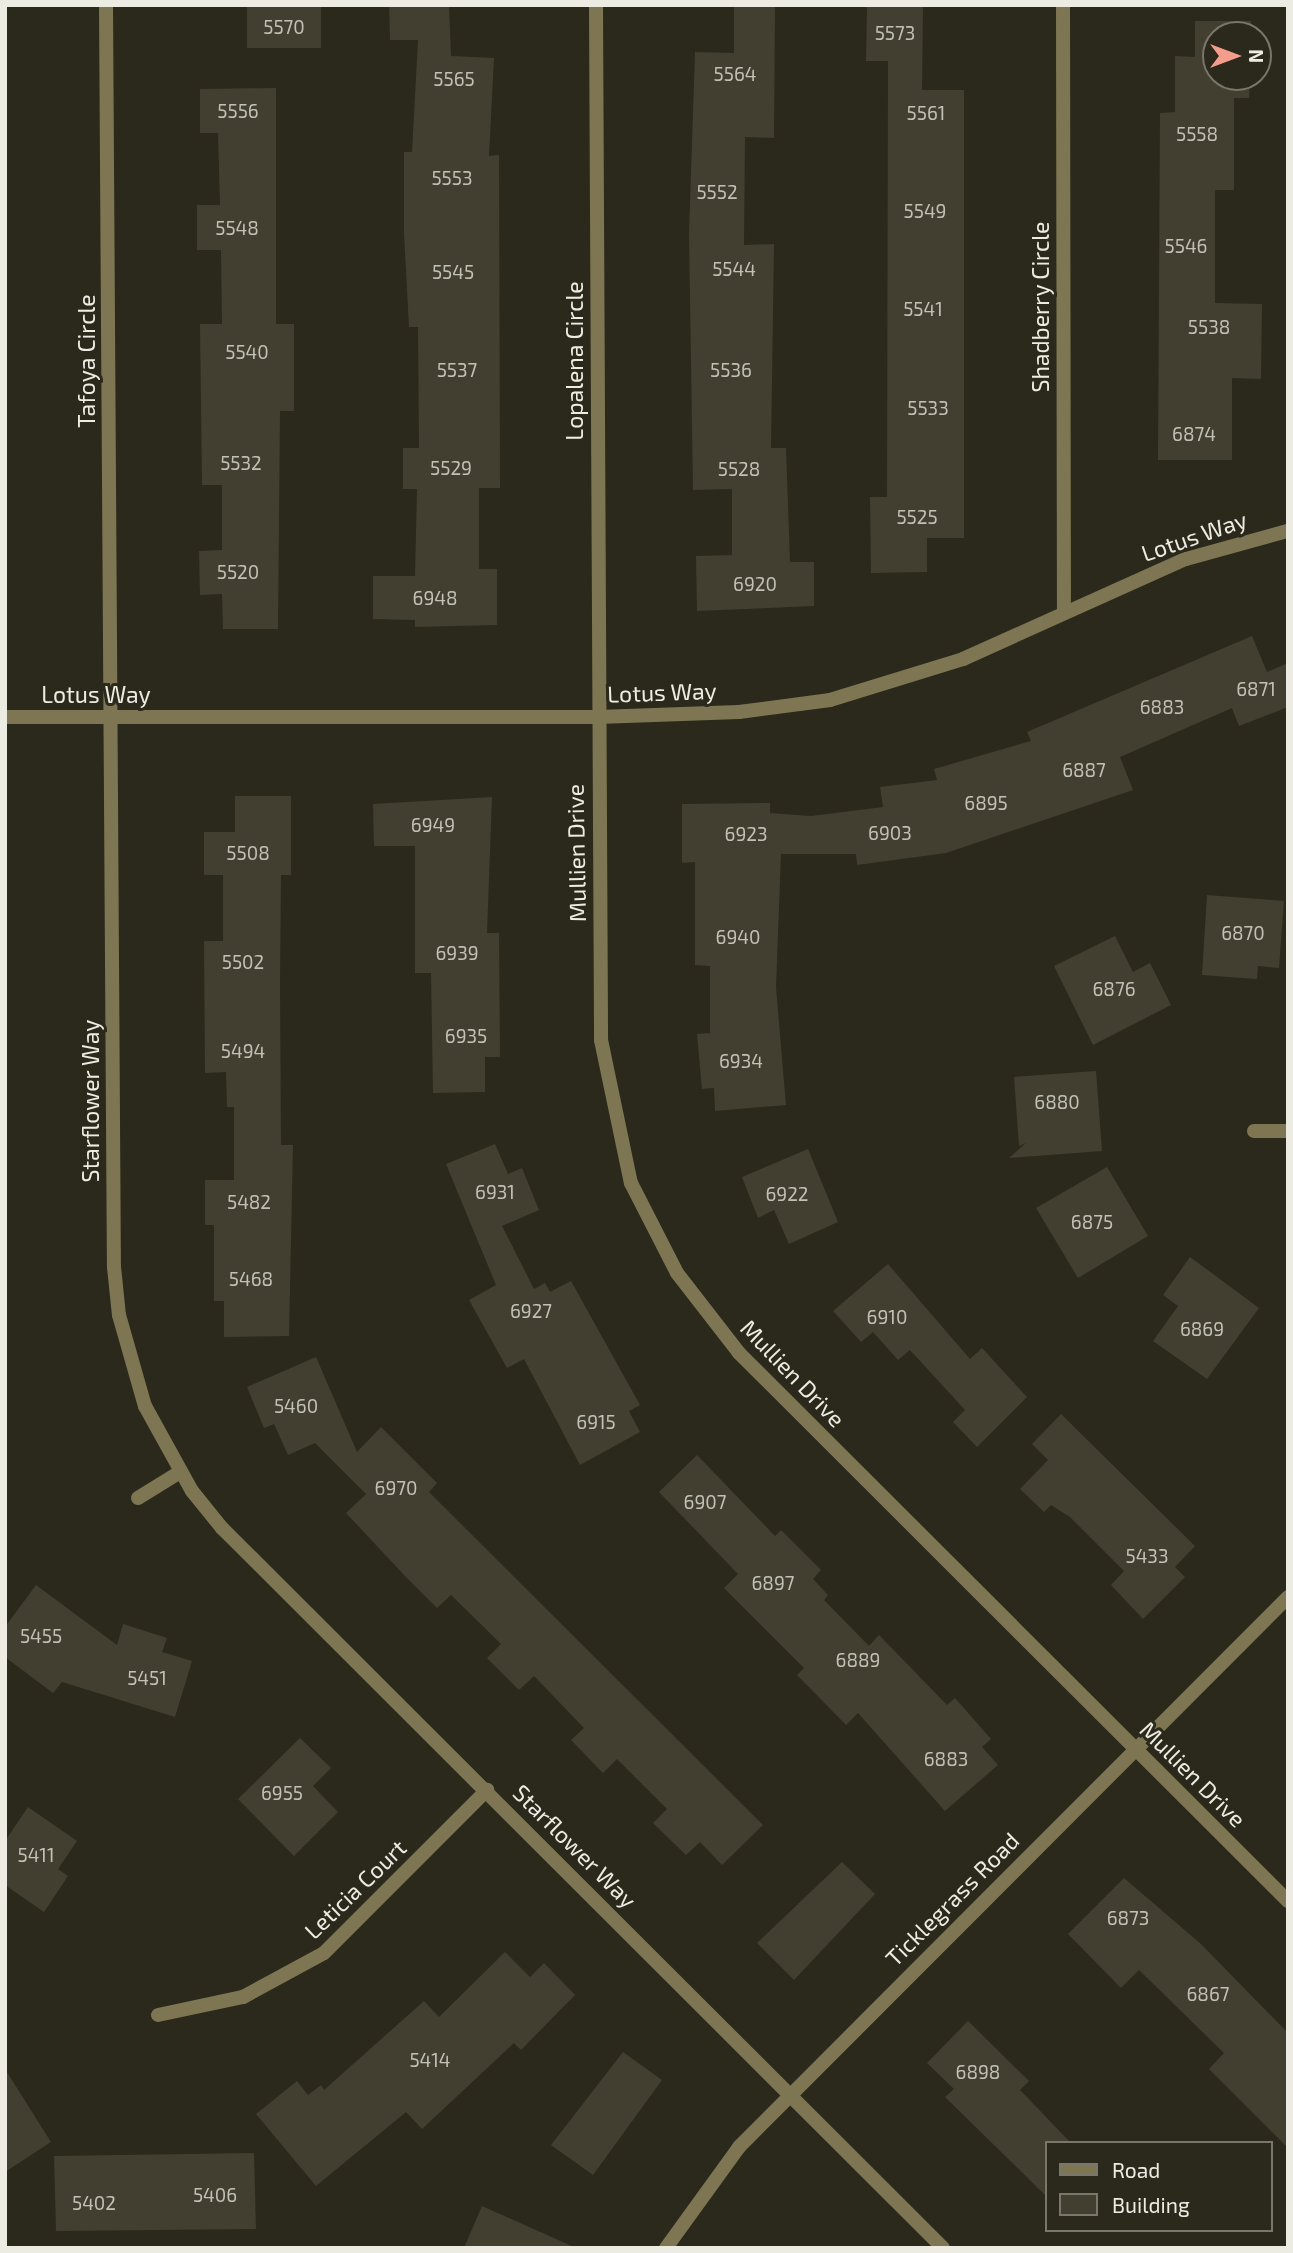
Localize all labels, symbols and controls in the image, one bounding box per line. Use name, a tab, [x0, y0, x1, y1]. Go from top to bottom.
house number: 5570	[263, 16, 305, 38]
north arrow	[1202, 21, 1272, 91]
house number: 5573	[875, 22, 915, 44]
text: N	[1245, 49, 1268, 63]
house number: 5564	[714, 63, 756, 85]
house number: 5565	[433, 68, 475, 90]
house number: 5556	[217, 100, 259, 122]
house number: 5561	[907, 102, 945, 124]
house number: 5558	[1176, 123, 1218, 145]
house number: 5553	[431, 167, 473, 189]
house number: 5552	[696, 181, 738, 203]
house number: 5549	[904, 200, 946, 222]
house number: 5548	[215, 217, 259, 239]
street label: Shadberry Circle	[1026, 221, 1054, 393]
house number: 5546	[1165, 235, 1207, 257]
house number: 5544	[712, 258, 756, 280]
house number: 5545	[432, 261, 474, 283]
street label: Lopalena Circle	[560, 281, 588, 441]
street label: Tafoya Circle	[72, 294, 100, 428]
house number: 5541	[903, 298, 943, 320]
house number: 5538	[1188, 316, 1230, 338]
house number: 5540	[225, 341, 269, 363]
house number: 5537	[437, 359, 477, 381]
house number: 5536	[710, 359, 752, 381]
house number: 5533	[907, 397, 949, 419]
house number: 6874	[1172, 423, 1216, 445]
house number: 5532	[220, 452, 262, 474]
house number: 5529	[430, 457, 472, 479]
house number: 5528	[718, 458, 760, 480]
street label: Lotus Way	[1138, 505, 1250, 567]
house number: 5525	[896, 506, 938, 528]
house number: 5520	[217, 561, 259, 583]
house number: 6920	[733, 573, 777, 595]
house number: 6948	[413, 587, 457, 609]
street label: Lotus Way	[607, 676, 717, 708]
house number: 6871	[1236, 678, 1276, 700]
street label: Lotus Way	[41, 680, 151, 708]
house number: 6883	[1140, 696, 1184, 718]
house number: 6887	[1062, 759, 1106, 781]
street label: Mullien Drive	[561, 784, 591, 922]
house number: 6895	[964, 792, 1008, 814]
house number: 6949	[411, 814, 455, 836]
house number: 6903	[868, 822, 912, 844]
house number: 6923	[725, 823, 767, 845]
house number: 5508	[226, 842, 270, 864]
house number: 6870	[1221, 922, 1265, 944]
house number: 6940	[716, 926, 760, 948]
house number: 6939	[435, 942, 479, 964]
house number: 5502	[222, 951, 264, 973]
house number: 6876	[1093, 978, 1135, 1000]
street label: Starflower Way	[76, 1019, 104, 1183]
house number: 6935	[445, 1025, 487, 1047]
house number: 5494	[221, 1040, 265, 1062]
house number: 6934	[719, 1050, 763, 1072]
house number: 6880	[1034, 1091, 1080, 1113]
house number: 6931	[475, 1181, 515, 1203]
house number: 6922	[765, 1183, 809, 1205]
house number: 5482	[227, 1191, 271, 1213]
house number: 6875	[1071, 1211, 1113, 1233]
house number: 5468	[229, 1268, 273, 1290]
house number: 6927	[510, 1300, 552, 1322]
house number: 6910	[867, 1306, 907, 1328]
street label: Mullien Drive	[735, 1314, 851, 1432]
house number: 6869	[1180, 1318, 1224, 1340]
house number: 5460	[274, 1395, 318, 1417]
house number: 6915	[576, 1411, 616, 1433]
house number: 6970	[375, 1477, 417, 1499]
house number: 6907	[684, 1491, 726, 1513]
house number: 5433	[1126, 1545, 1168, 1567]
house number: 6897	[752, 1572, 794, 1594]
house number: 5455	[20, 1625, 62, 1647]
house number: 6889	[836, 1649, 880, 1671]
house number: 5451	[127, 1667, 167, 1689]
street label: Mullien Drive	[1134, 1715, 1252, 1833]
house number: 6883	[924, 1748, 968, 1770]
street label: Starflower Way	[507, 1778, 643, 1914]
house number: 6955	[261, 1782, 303, 1804]
street label: Ticklegrass Road	[880, 1827, 1024, 1971]
street label: Leticia Court	[298, 1834, 412, 1944]
house number: 5411	[18, 1844, 54, 1866]
house number: 6873	[1107, 1907, 1149, 1929]
house number: 6867	[1187, 1983, 1229, 2005]
house number: 5414	[409, 2049, 451, 2071]
house number: 6898	[956, 2061, 1000, 2083]
legend	[1044, 2141, 1272, 2232]
text: Road	[1112, 2157, 1160, 2182]
house number: 5406	[193, 2184, 237, 2206]
house number: 5402	[72, 2192, 116, 2214]
text: Building	[1112, 2192, 1190, 2217]

